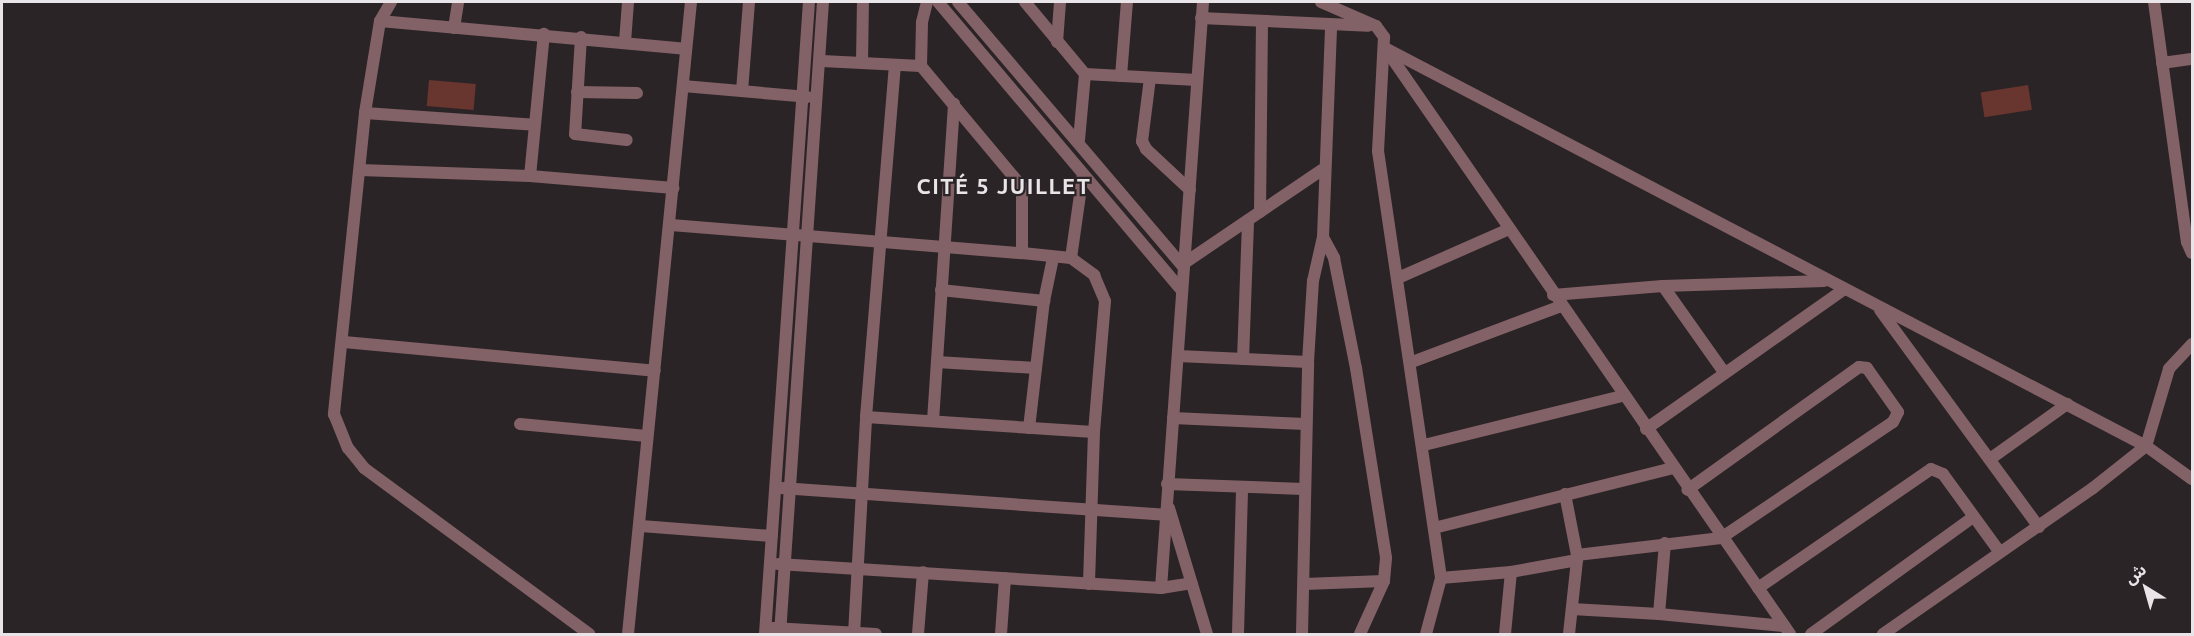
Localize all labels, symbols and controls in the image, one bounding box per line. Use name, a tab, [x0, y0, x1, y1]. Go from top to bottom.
district label: CITÉ 5 JUILLET	[917, 173, 1091, 199]
north arrow	[2116, 558, 2176, 618]
text: ش	[2121, 560, 2149, 587]

